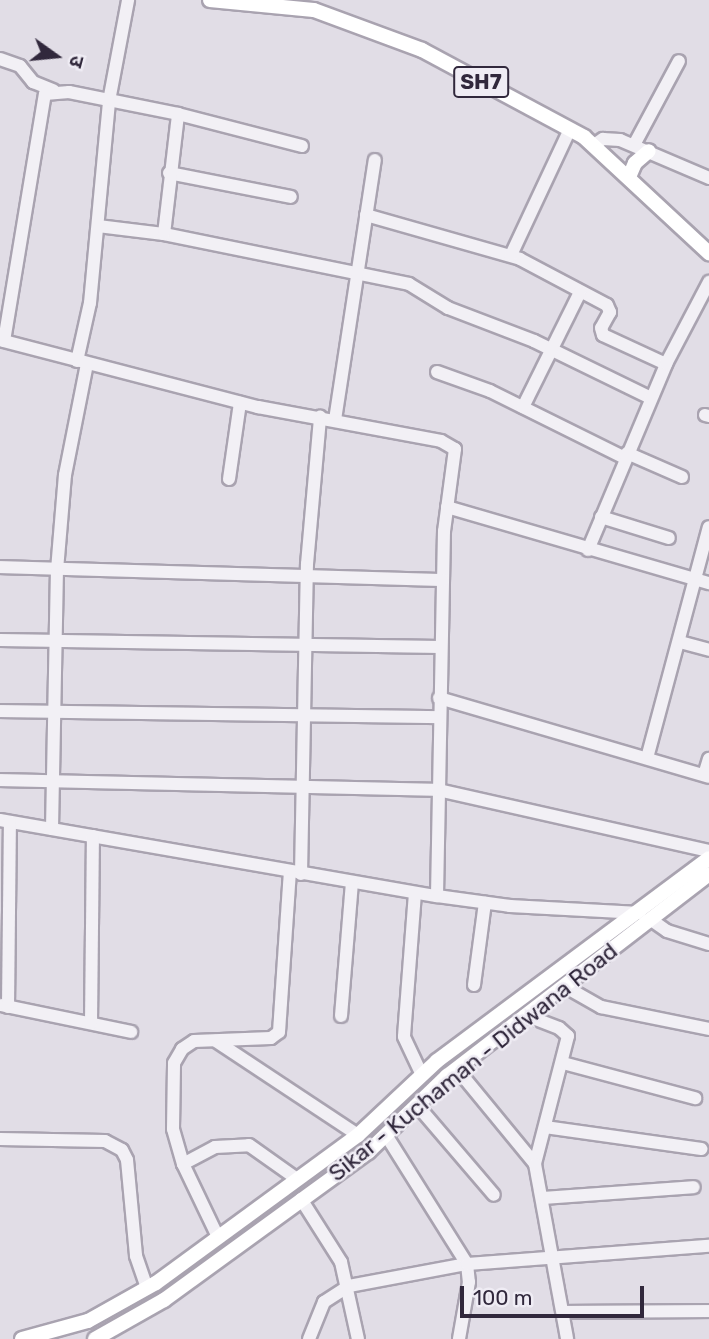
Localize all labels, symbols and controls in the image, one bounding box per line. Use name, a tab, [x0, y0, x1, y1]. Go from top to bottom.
north arrow	[21, 21, 91, 91]
text: उ	[64, 53, 89, 70]
road number: SH7	[453, 64, 509, 100]
street label: Sikar - Kuchaman - Didwana Road	[323, 937, 623, 1187]
scale bar	[464, 1272, 648, 1316]
text: 100 m	[473, 1285, 532, 1310]

